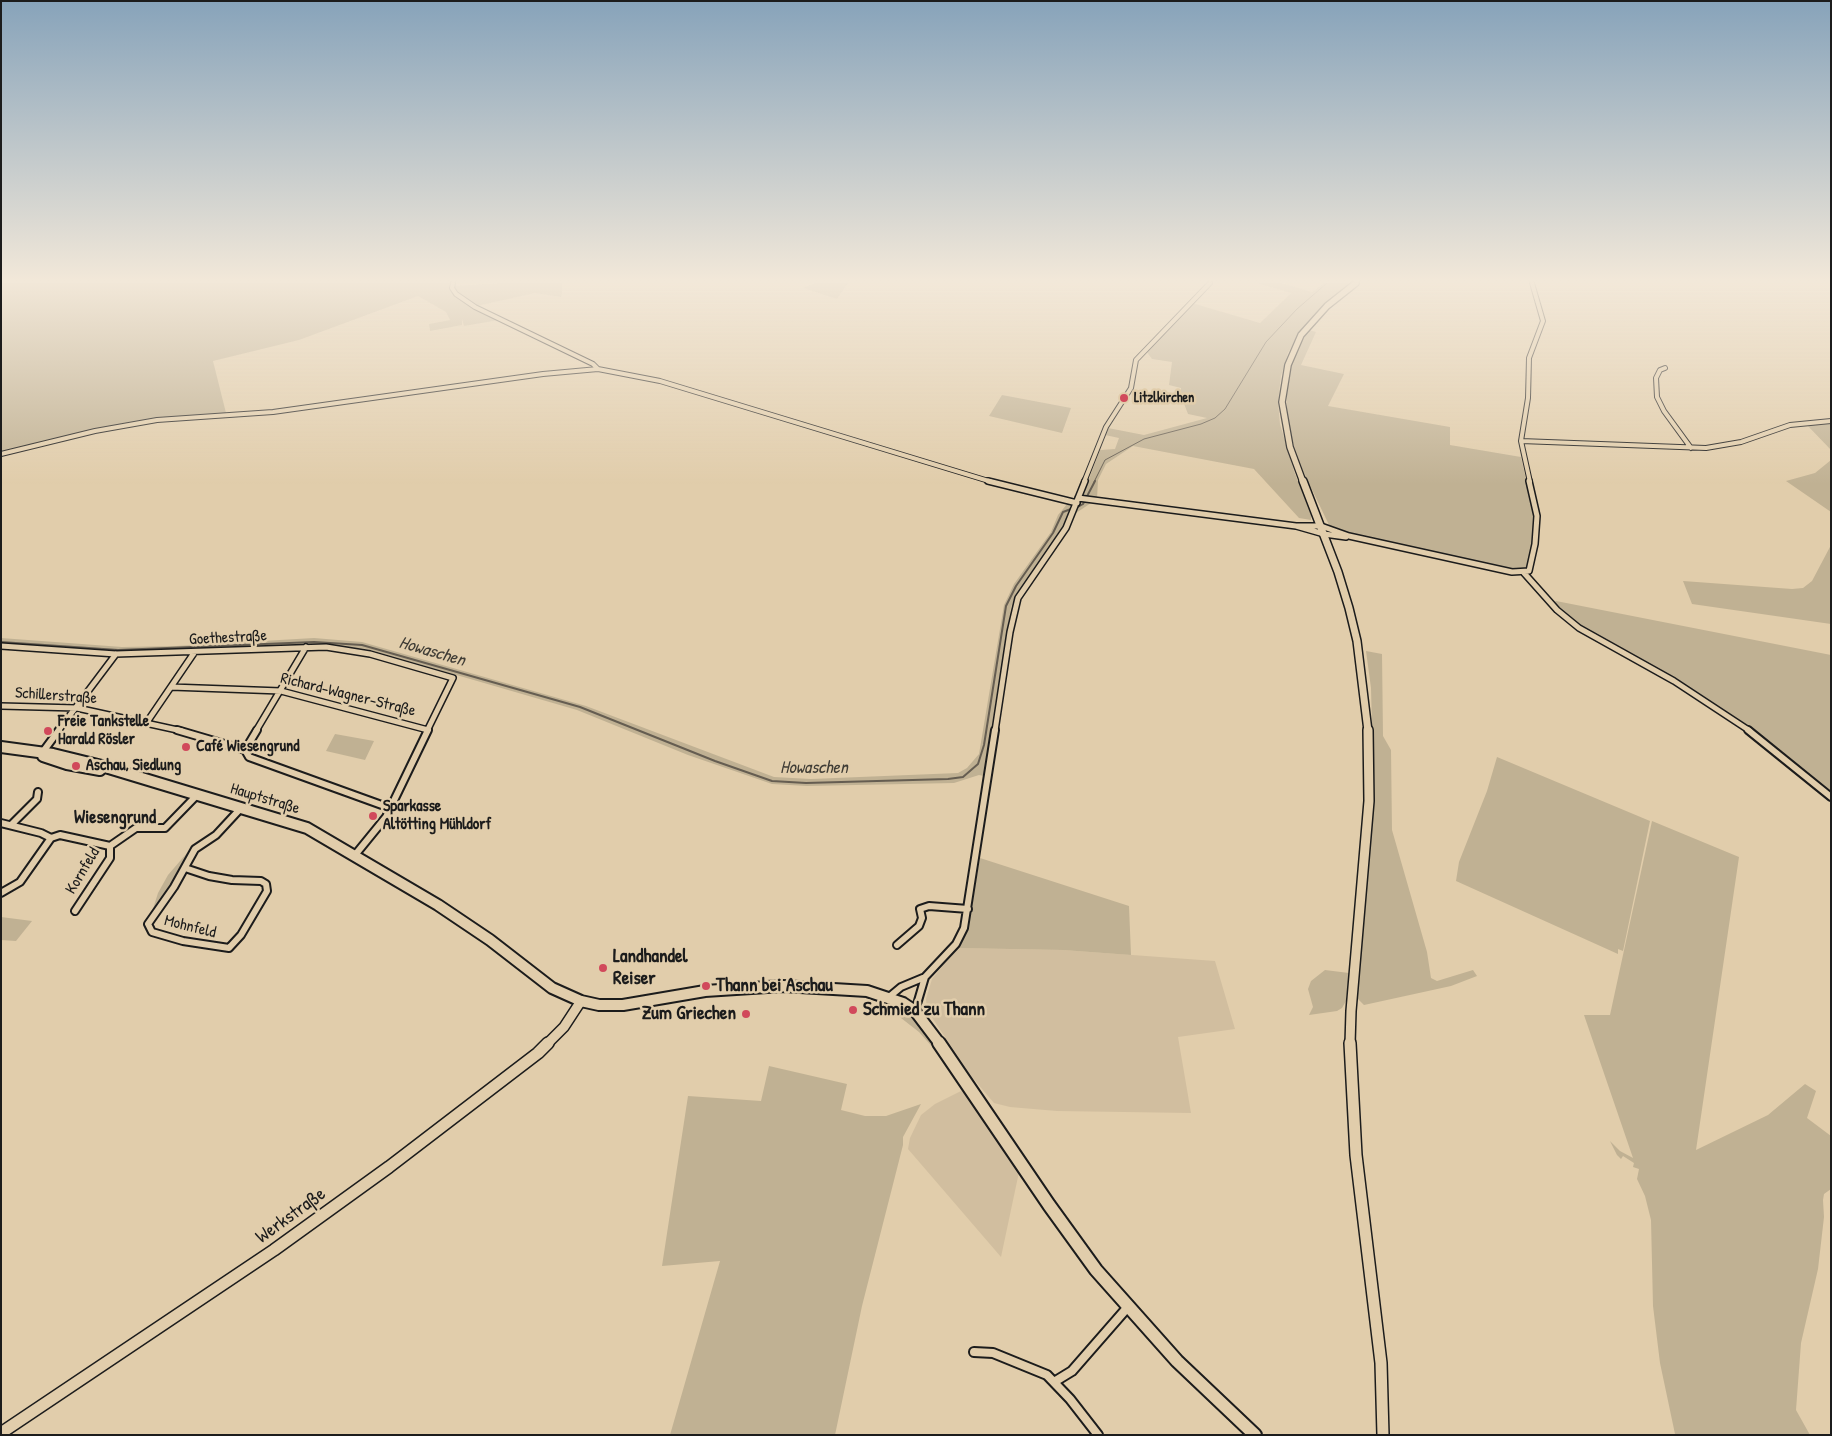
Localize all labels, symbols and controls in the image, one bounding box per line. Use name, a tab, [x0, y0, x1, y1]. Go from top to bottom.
place label: Litzlkirchen	[1134, 390, 1194, 406]
marker: Litzlkirchen	[1118, 392, 1130, 404]
street label: Goethestraße	[189, 626, 267, 650]
water label: Howaschen	[396, 632, 468, 672]
street label: Richard-Wagner-Straße	[278, 669, 418, 721]
street label: Schillerstraße	[14, 684, 98, 708]
place label: Freie Tankstelle Harald Rösler	[58, 712, 149, 750]
marker: Freie Tankstelle Harald Rösler	[42, 725, 54, 737]
place label: Café Wiesengrund	[196, 737, 300, 757]
marker: Café Wiesengrund	[180, 741, 192, 753]
place label: Aschau, Siedlung	[86, 756, 181, 776]
water label: Howaschen	[780, 757, 848, 779]
marker: Aschau, Siedlung	[70, 760, 82, 772]
street label: Hauptstraße	[228, 779, 302, 819]
place label: Sparkasse Altötting Mühldorf	[383, 797, 491, 835]
district label: Wiesengrund	[74, 807, 156, 829]
marker: Sparkasse Altötting Mühldorf	[367, 810, 379, 822]
street label: Kornfeld	[62, 844, 104, 898]
street label: Mohnfeld	[162, 911, 218, 943]
place label: Landhandel Reiser	[613, 946, 688, 990]
marker: Landhandel Reiser	[597, 962, 609, 974]
place label: Thann bei Aschau	[716, 975, 833, 997]
marker: Thann bei Aschau	[700, 980, 712, 992]
place label: Schmied zu Thann	[863, 999, 985, 1021]
place label: Zum Griechen	[642, 1003, 736, 1025]
marker: Schmied zu Thann	[847, 1004, 859, 1016]
marker: Zum Griechen	[740, 1008, 752, 1020]
street label: Werkstraße	[252, 1183, 330, 1249]

